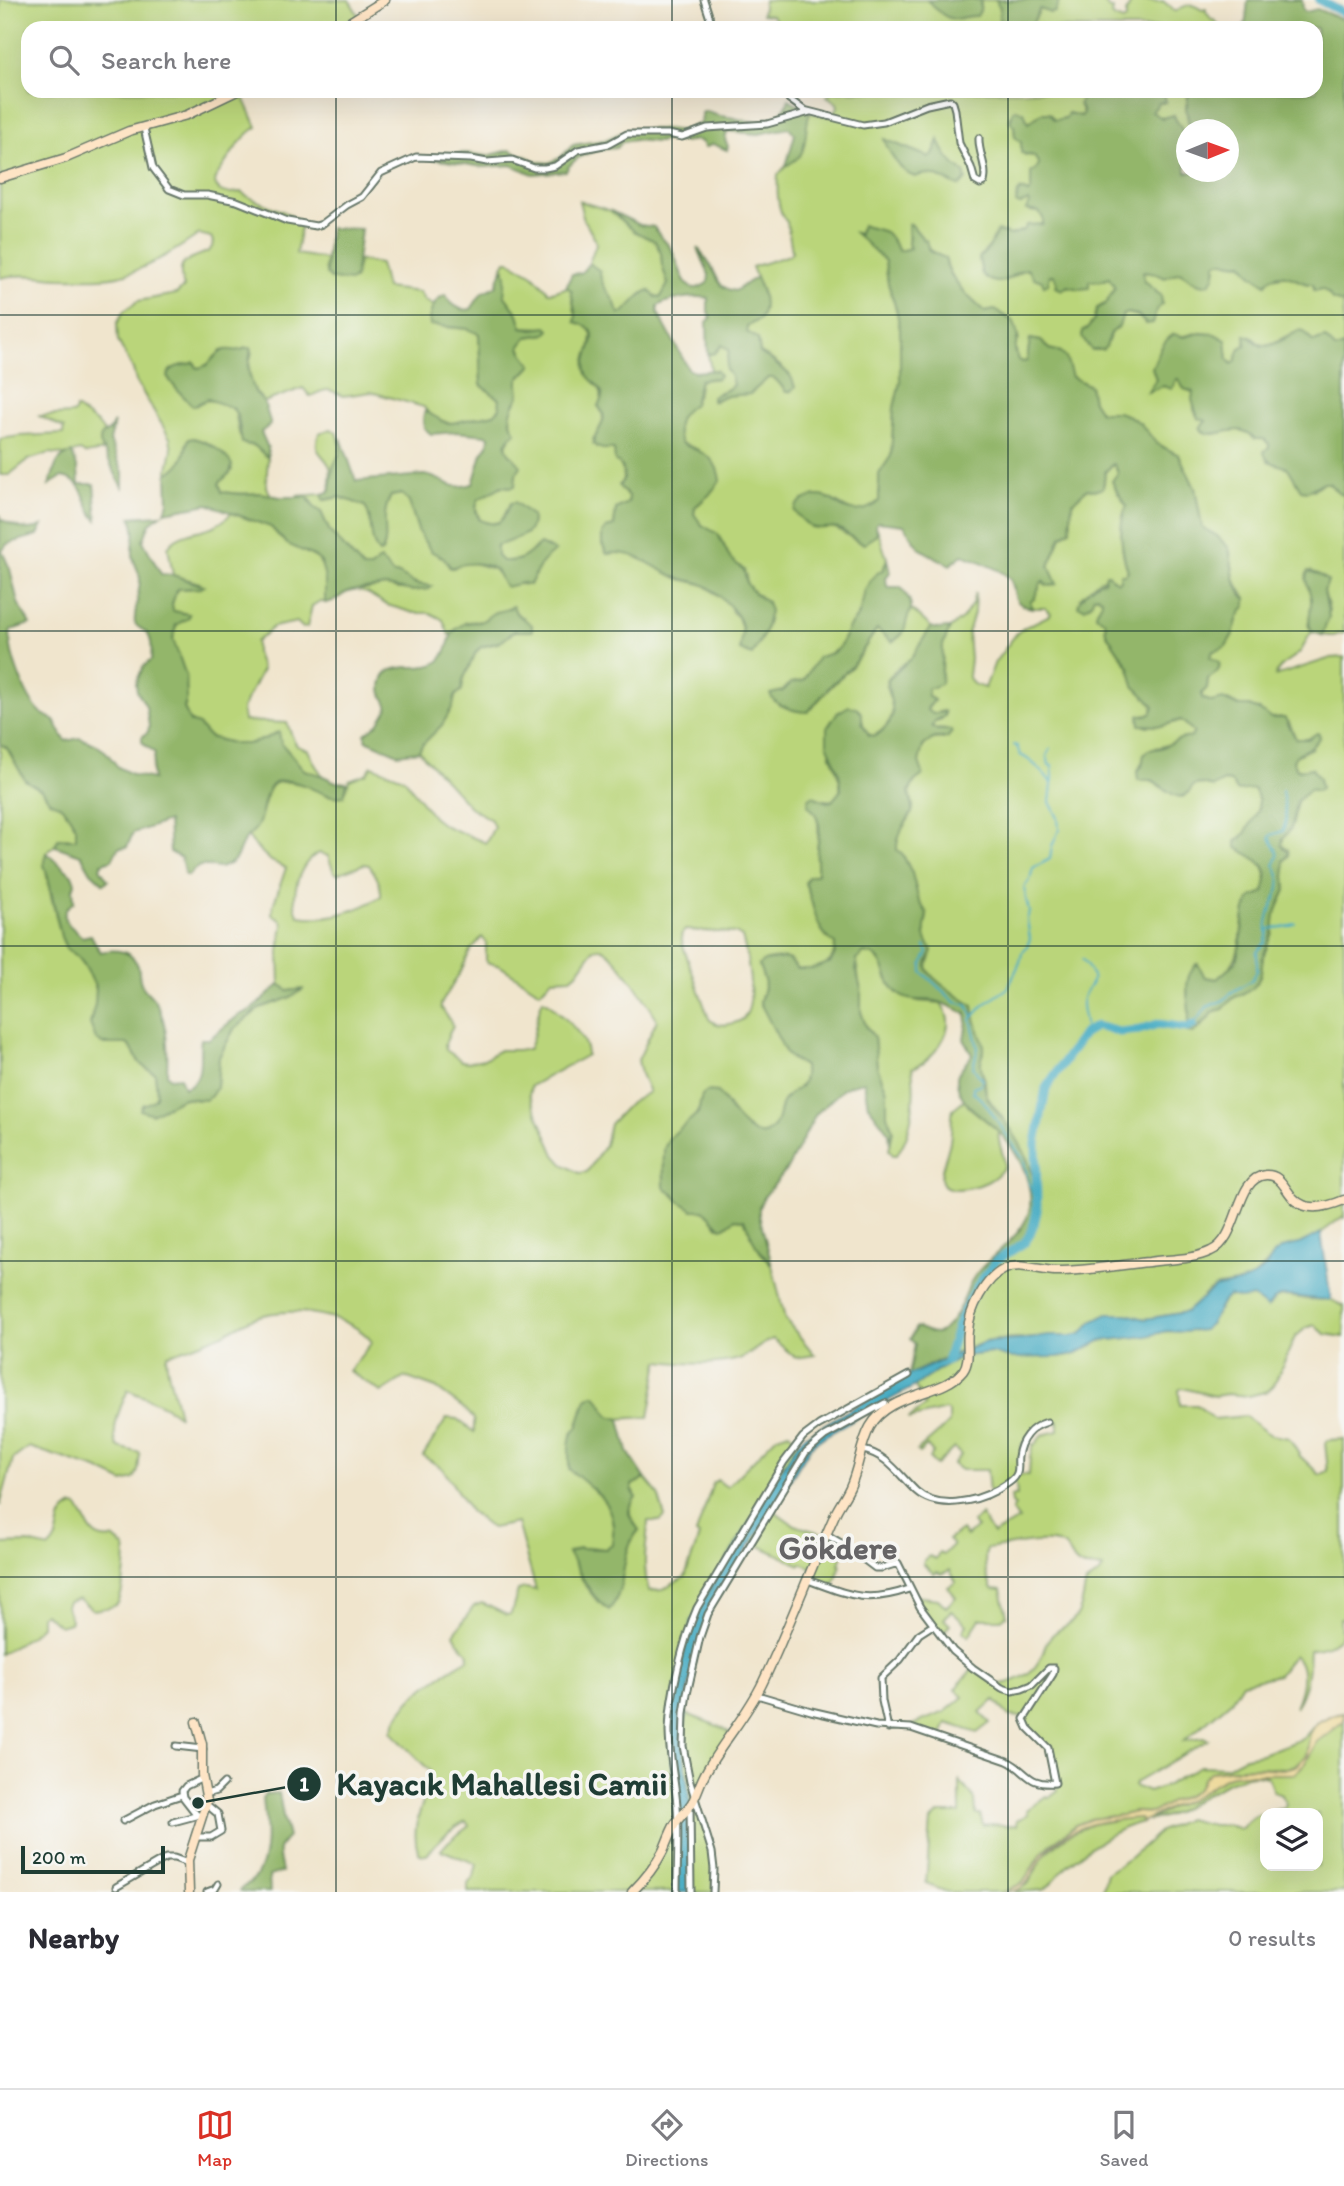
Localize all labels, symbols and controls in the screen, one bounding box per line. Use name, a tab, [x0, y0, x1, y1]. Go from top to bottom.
search box	[21, 21, 1323, 98]
icon: search	[45, 41, 83, 79]
text: Search here	[101, 44, 231, 76]
north arrow	[1176, 119, 1239, 182]
district label: Gökdere	[779, 1528, 897, 1567]
callout: Kayacık Mahallesi Camii	[287, 1758, 682, 1811]
text: Kayacık Mahallesi Camii	[337, 1765, 667, 1803]
text: 1	[299, 1771, 309, 1796]
map controls	[1260, 1808, 1323, 1871]
button: layers	[1260, 1808, 1323, 1871]
scale bar	[21, 1843, 164, 1875]
text: 200 m	[32, 1846, 86, 1869]
text: Nearby	[28, 1919, 119, 1956]
text: 0 results	[1228, 1924, 1316, 1952]
tab: Map	[196, 2106, 234, 2171]
tab: Directions	[625, 2106, 709, 2171]
tab: Saved	[1100, 2106, 1148, 2171]

